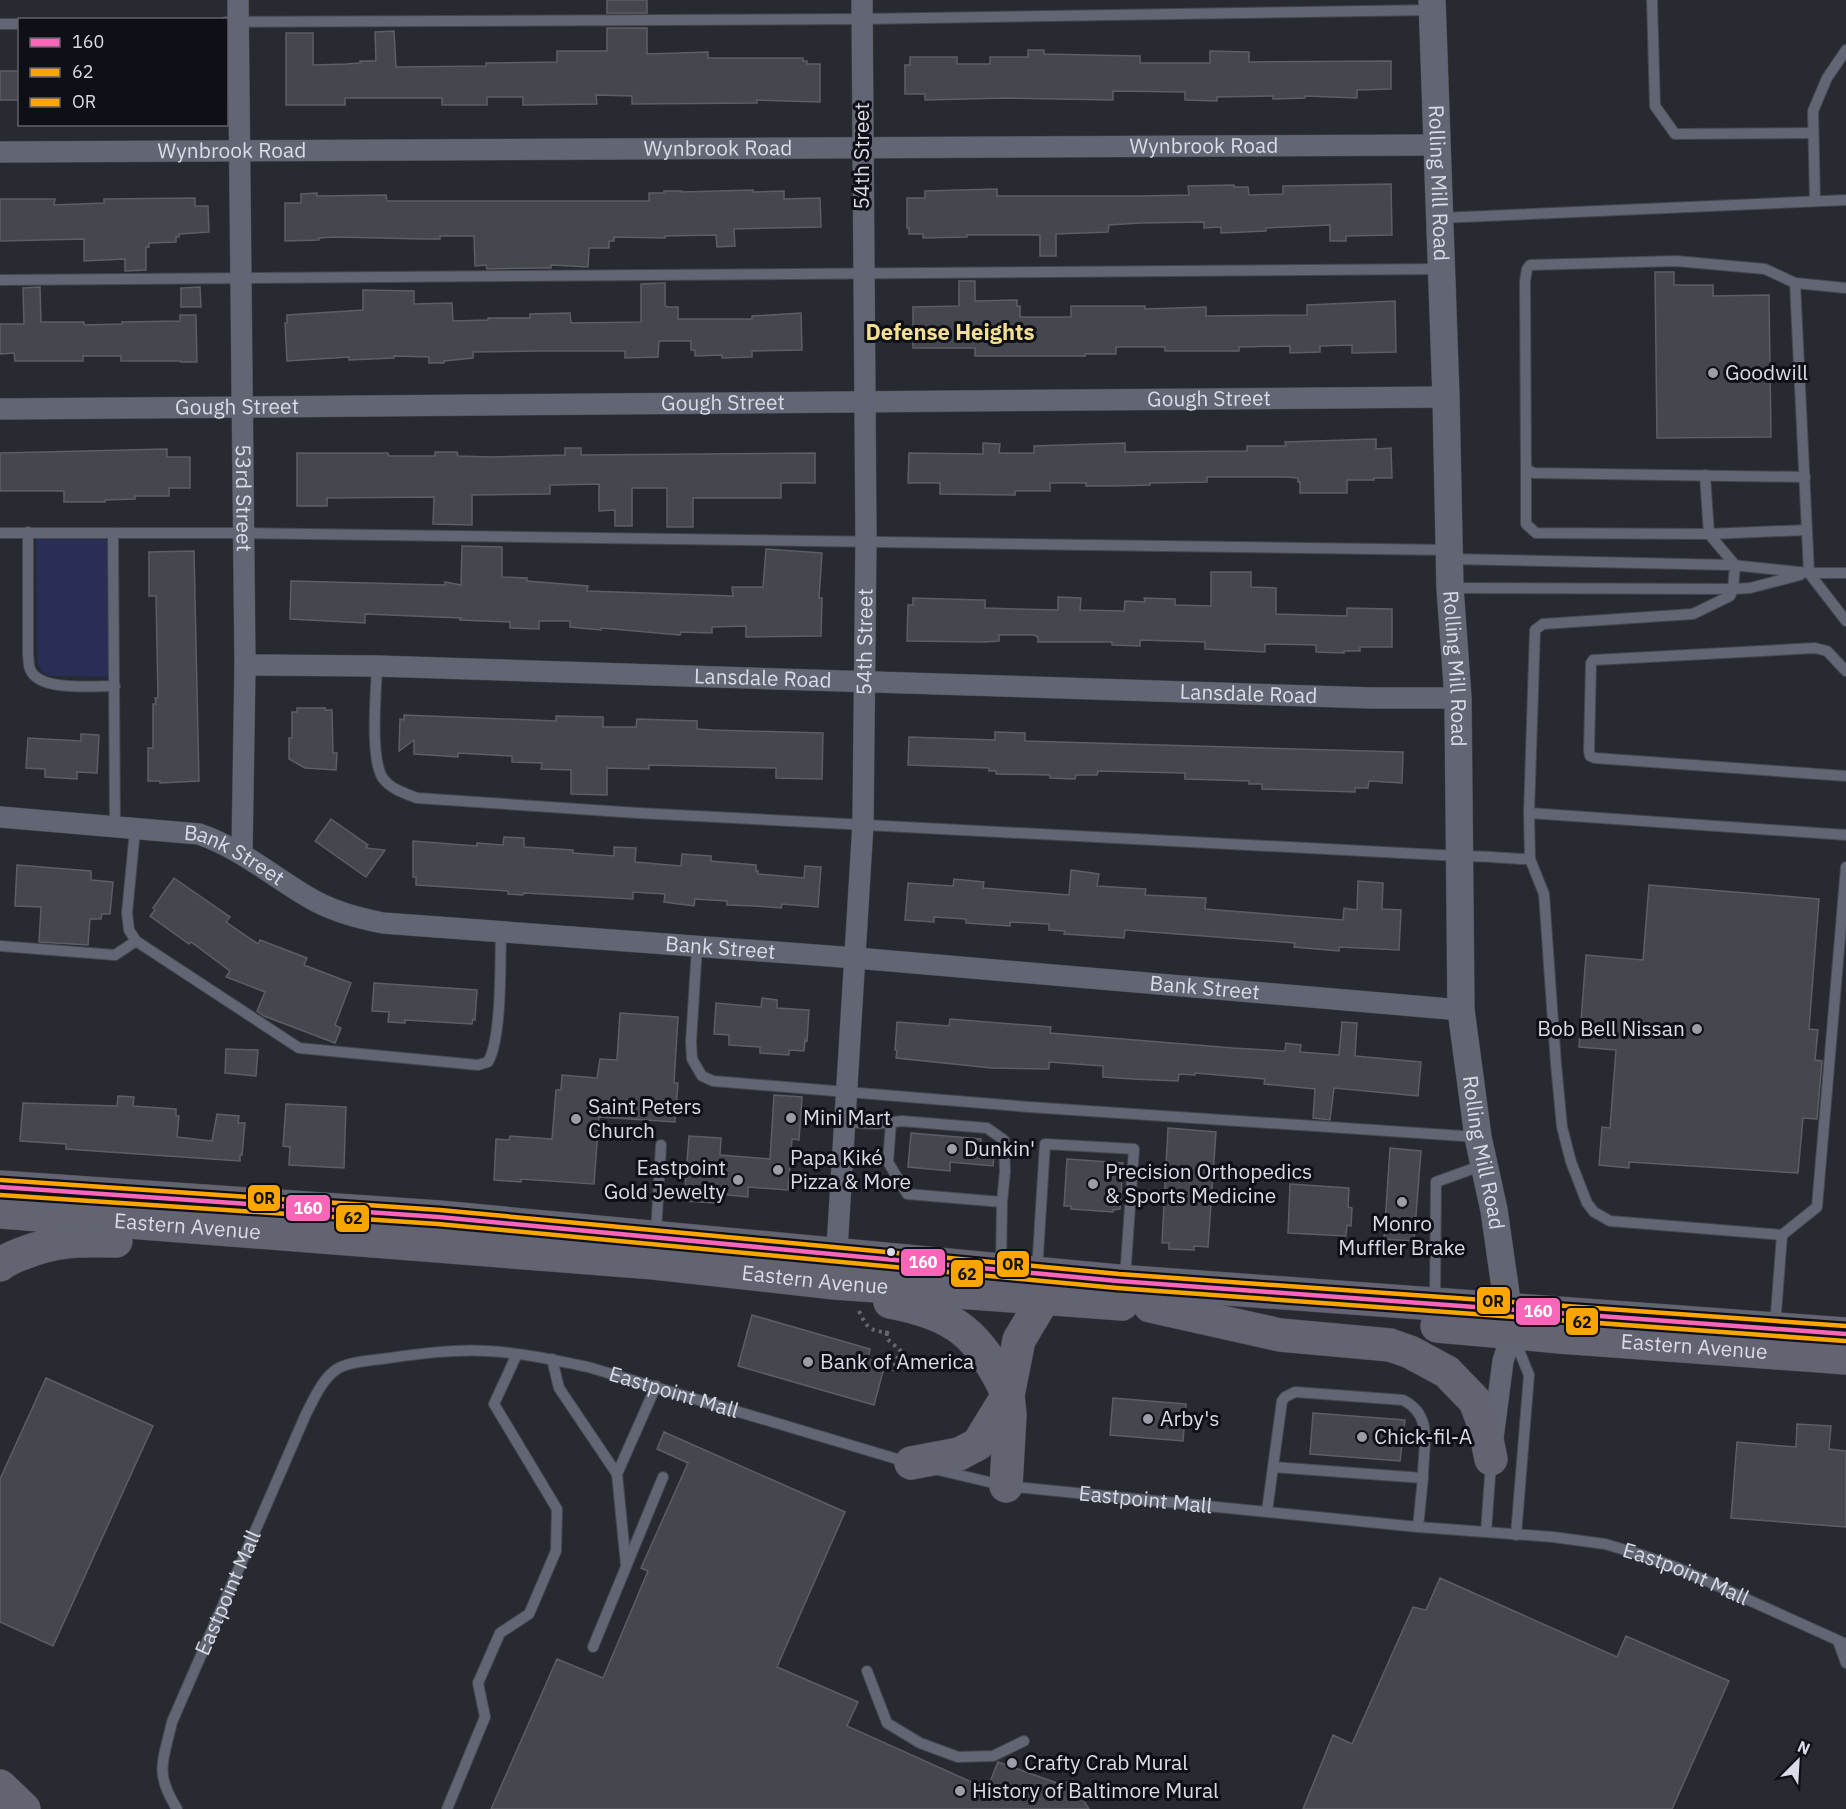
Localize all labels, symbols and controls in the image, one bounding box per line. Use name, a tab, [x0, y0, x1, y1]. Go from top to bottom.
legend	[18, 18, 228, 126]
text: 160	[72, 30, 104, 53]
text: 62	[72, 60, 94, 83]
text: OR	[72, 90, 96, 113]
street label: 54th Street	[847, 102, 875, 210]
street label: Rolling Mill Road	[1423, 104, 1456, 261]
street label: Wynbrook Road	[1130, 131, 1278, 159]
street label: Wynbrook Road	[644, 133, 792, 162]
street label: Wynbrook Road	[158, 136, 306, 164]
district label: Defense Heights	[865, 317, 1035, 346]
place label: Goodwill	[1725, 358, 1808, 386]
marker: Goodwill	[1706, 366, 1720, 380]
street label: Gough Street	[1147, 383, 1271, 412]
street label: Gough Street	[661, 387, 785, 417]
street label: Gough Street	[175, 392, 299, 421]
street label: 53rd Street	[230, 444, 259, 552]
street label: 54th Street	[849, 588, 878, 696]
street label: Rolling Mill Road	[1437, 589, 1473, 747]
street label: Lansdale Road	[694, 661, 832, 694]
street label: Lansdale Road	[1179, 677, 1318, 709]
street label: Bank Street	[183, 818, 290, 891]
street label: Bank Street	[664, 929, 777, 965]
street label: Bank Street	[1149, 968, 1261, 1006]
place label: Bob Bell Nissan	[1537, 1014, 1685, 1042]
marker: Bob Bell Nissan	[1690, 1022, 1704, 1036]
street label: Rolling Mill Road	[1457, 1074, 1512, 1231]
place label: Saint Peters Church	[588, 1092, 702, 1144]
place label: Mini Mart	[803, 1103, 891, 1131]
marker: Mini Mart	[784, 1111, 798, 1125]
marker: Saint Peters Church	[569, 1112, 583, 1126]
place label: Dunkin'	[964, 1134, 1035, 1162]
marker: Dunkin'	[945, 1142, 959, 1156]
place label: Papa Kiké Pizza & More	[790, 1143, 911, 1195]
place label: Eastpoint Gold Jewelty	[604, 1153, 727, 1205]
place label: Precision Orthopedics & Sports Medicine	[1105, 1157, 1312, 1209]
marker: Papa Kiké Pizza & More	[771, 1163, 785, 1177]
marker: Eastpoint Gold Jewelty	[731, 1173, 745, 1187]
marker: Precision Orthopedics & Sports Medicine	[1086, 1177, 1100, 1191]
line badge: OR	[247, 1184, 281, 1212]
text: OR	[253, 1188, 275, 1208]
line badge: 160	[285, 1194, 331, 1222]
marker: Monro Muffler Brake	[1395, 1195, 1409, 1209]
text: 160	[294, 1198, 323, 1218]
line badge: 62	[335, 1204, 370, 1233]
street label: Eastern Avenue	[113, 1206, 262, 1245]
text: 62	[343, 1208, 363, 1228]
place label: Monro Muffler Brake	[1338, 1209, 1466, 1261]
unlabelled marker	[885, 1246, 897, 1258]
line badge: 160	[900, 1248, 946, 1277]
line badge: OR	[996, 1250, 1030, 1278]
text: 160	[909, 1252, 938, 1272]
text: OR	[1002, 1254, 1024, 1274]
street label: Eastern Avenue	[740, 1258, 889, 1300]
line badge: 62	[950, 1259, 984, 1288]
text: 62	[957, 1264, 977, 1284]
line badge: OR	[1476, 1286, 1511, 1315]
text: OR	[1482, 1291, 1504, 1311]
line badge: 160	[1515, 1297, 1561, 1326]
text: 160	[1524, 1301, 1553, 1321]
line badge: 62	[1565, 1307, 1599, 1336]
text: 62	[1572, 1312, 1592, 1332]
street label: Eastern Avenue	[1620, 1327, 1769, 1365]
place label: Bank of America	[820, 1347, 974, 1375]
marker: Bank of America	[801, 1355, 815, 1369]
street label: Eastpoint Mall	[606, 1359, 743, 1424]
place label: Arby's	[1160, 1404, 1219, 1432]
marker: Arby's	[1141, 1412, 1155, 1426]
place label: Chick-fil-A	[1374, 1422, 1472, 1450]
marker: Chick-fil-A	[1355, 1430, 1369, 1444]
street label: Eastpoint Mall	[1077, 1478, 1214, 1519]
street label: Eastpoint Mall	[188, 1525, 267, 1659]
street label: Eastpoint Mall	[1620, 1535, 1754, 1611]
north arrow	[1768, 1731, 1828, 1791]
text: N	[1795, 1736, 1813, 1759]
place label: Crafty Crab Mural	[1024, 1748, 1188, 1776]
marker: Crafty Crab Mural	[1005, 1756, 1019, 1770]
place label: History of Baltimore Mural	[972, 1776, 1219, 1804]
marker: History of Baltimore Mural	[953, 1784, 967, 1798]

